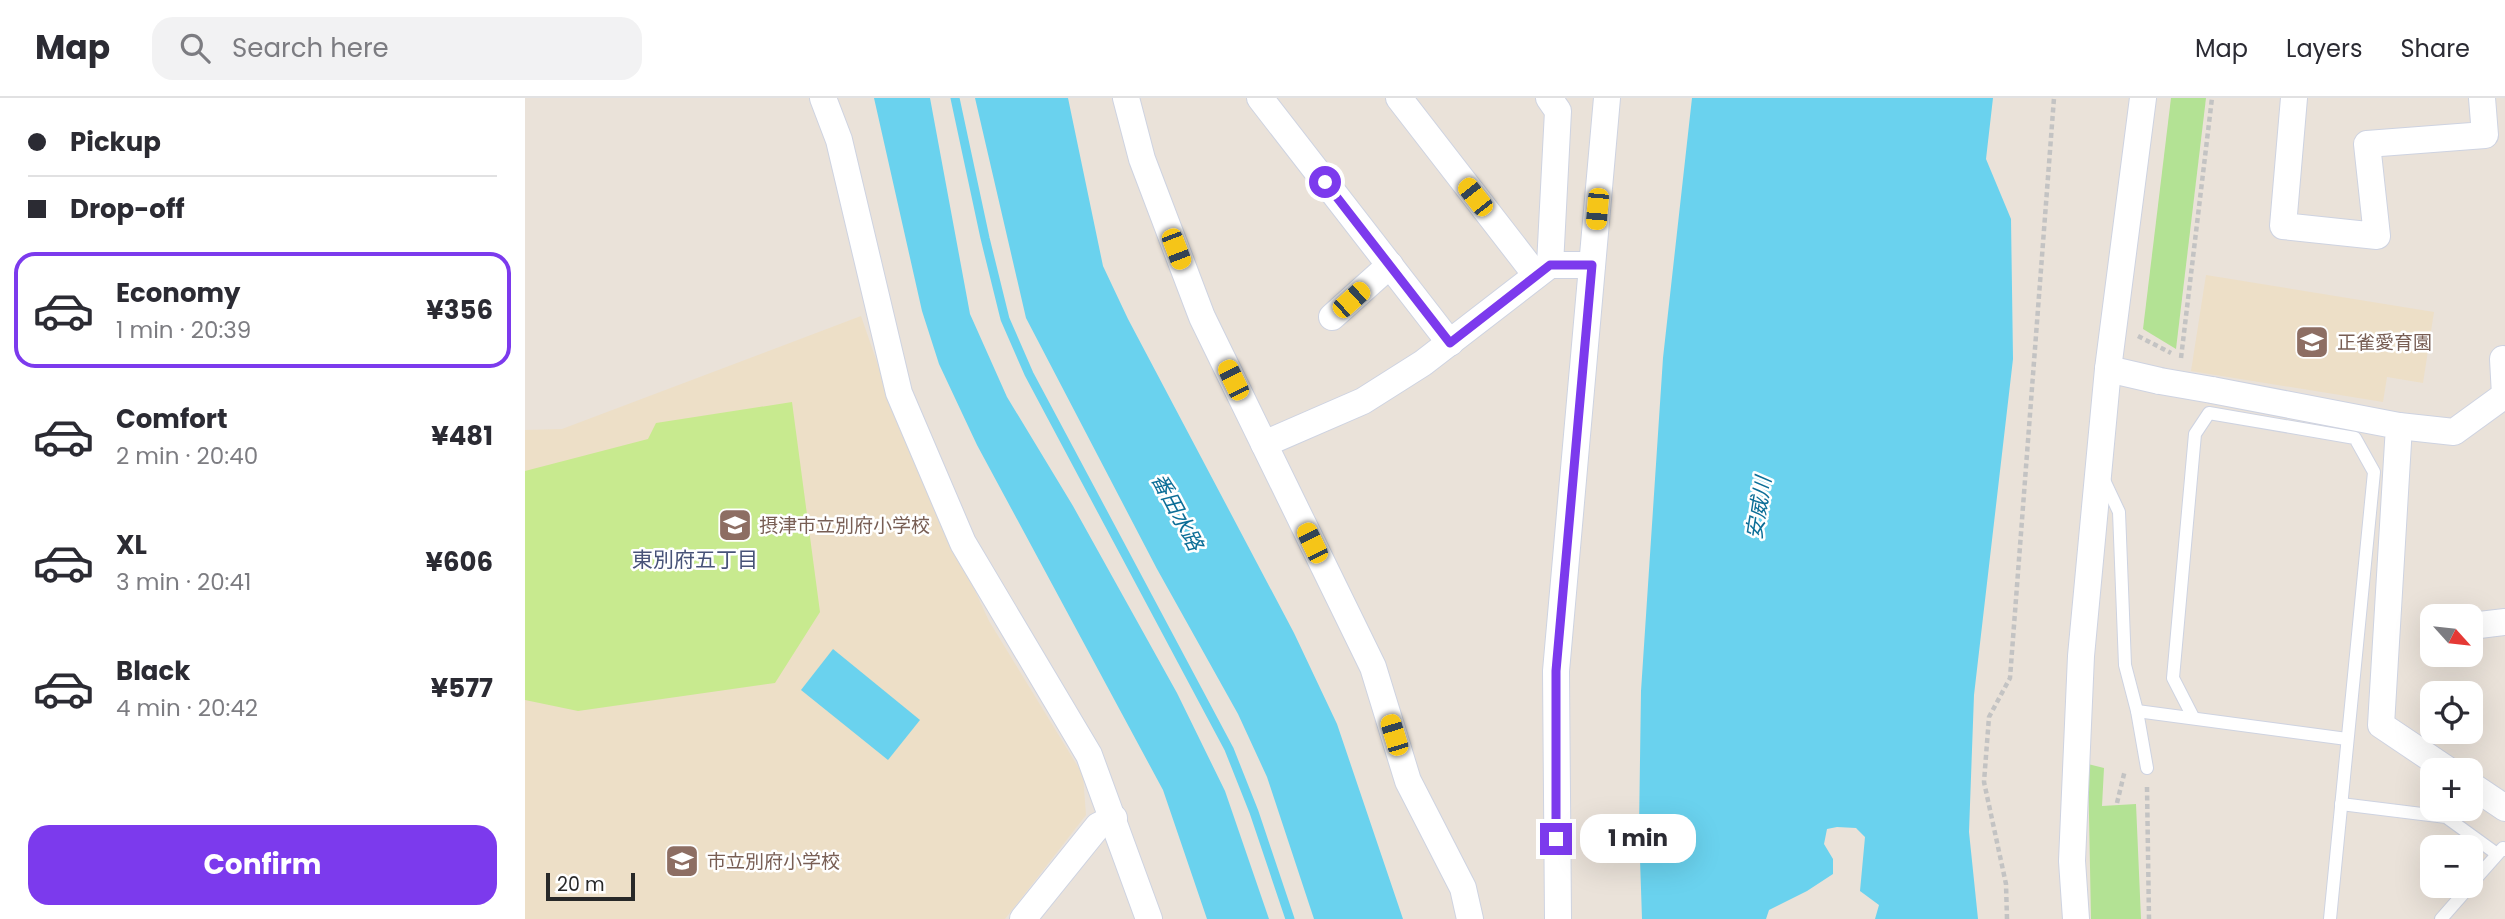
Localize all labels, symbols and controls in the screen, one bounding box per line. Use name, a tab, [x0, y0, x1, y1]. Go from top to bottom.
search box	[152, 17, 642, 80]
text: Map	[35, 24, 110, 71]
icon: search	[176, 29, 214, 67]
text: Search here	[232, 30, 389, 66]
text: Map	[2195, 32, 2248, 65]
text: Layers	[2286, 32, 2362, 65]
text: Share	[2400, 32, 2470, 65]
text: Pickup	[70, 124, 161, 160]
route start	[1309, 166, 1341, 198]
car	[1454, 174, 1497, 220]
car	[1585, 187, 1610, 231]
text: Drop-off	[70, 191, 185, 227]
car	[1159, 226, 1194, 272]
text: Economy	[116, 275, 240, 311]
car	[1329, 278, 1374, 322]
icon: car	[32, 279, 95, 342]
text: ¥356	[426, 292, 493, 328]
text: 1 min · 20:39	[116, 314, 251, 346]
school or university icon: 正雀愛育園	[2293, 323, 2331, 361]
place label: 正雀愛育園	[2337, 329, 2432, 356]
car	[1215, 357, 1252, 403]
text: Comfort	[116, 401, 228, 437]
icon: car	[32, 405, 95, 468]
text: ¥481	[431, 418, 493, 454]
text: 2 min · 20:40	[116, 440, 258, 472]
water label: 番田水路	[1145, 468, 1211, 557]
water label: 安威川	[1739, 473, 1778, 541]
school or university icon: 摂津市立別府小学校	[716, 506, 754, 544]
place label: 摂津市立別府小学校	[759, 512, 930, 539]
car	[1294, 520, 1331, 566]
text: XL	[116, 527, 147, 563]
icon: car	[32, 531, 95, 594]
text: ¥606	[425, 544, 493, 580]
district label: 東別府五丁目	[632, 545, 758, 574]
text: 3 min · 20:41	[116, 566, 251, 598]
north arrow	[2420, 604, 2483, 667]
map controls	[2420, 604, 2483, 898]
text: Black	[116, 653, 190, 689]
icon: car	[32, 657, 95, 720]
text: ¥577	[431, 670, 493, 706]
button: locate	[2420, 681, 2483, 744]
text: 4 min · 20:42	[116, 692, 258, 724]
car	[1378, 712, 1411, 758]
button: +	[2420, 758, 2483, 821]
callout: 1 min	[1581, 814, 1696, 864]
text: 1 min	[1608, 822, 1668, 854]
route end	[1540, 823, 1572, 855]
button: Confirm	[28, 825, 497, 905]
button: −	[2420, 835, 2483, 898]
school or university icon: 市立別府小学校	[663, 842, 701, 880]
place label: 市立別府小学校	[707, 848, 840, 875]
scale bar	[546, 870, 635, 902]
text: 20 m	[557, 871, 605, 898]

